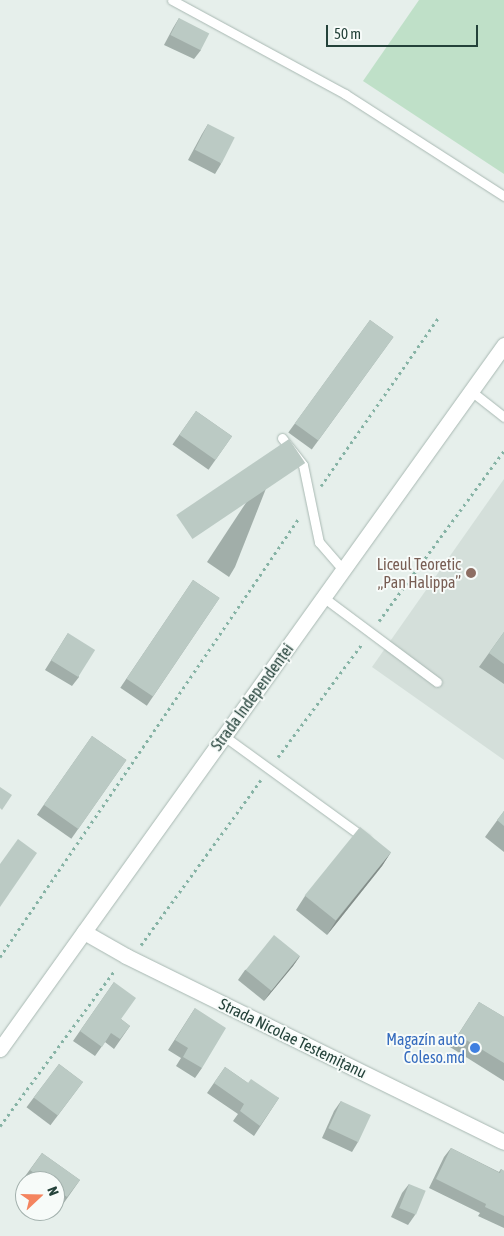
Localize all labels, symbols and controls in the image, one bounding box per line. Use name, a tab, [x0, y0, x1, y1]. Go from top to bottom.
scale bar	[329, 15, 482, 47]
text: 50 m	[334, 25, 361, 42]
place label: Liceul Teoretic „Pan Halippa”	[377, 554, 461, 592]
marker: Liceul Teoretic „Pan Halippa”	[465, 567, 477, 579]
street label: Strada Independenței	[207, 640, 297, 754]
street label: Strada Nicolae Testemițanu	[216, 994, 370, 1082]
place label: Magazín auto Coleso.md	[386, 1029, 465, 1067]
marker: Magazín auto Coleso.md	[469, 1042, 481, 1054]
north arrow	[15, 1171, 65, 1221]
text: N	[44, 1184, 62, 1198]

